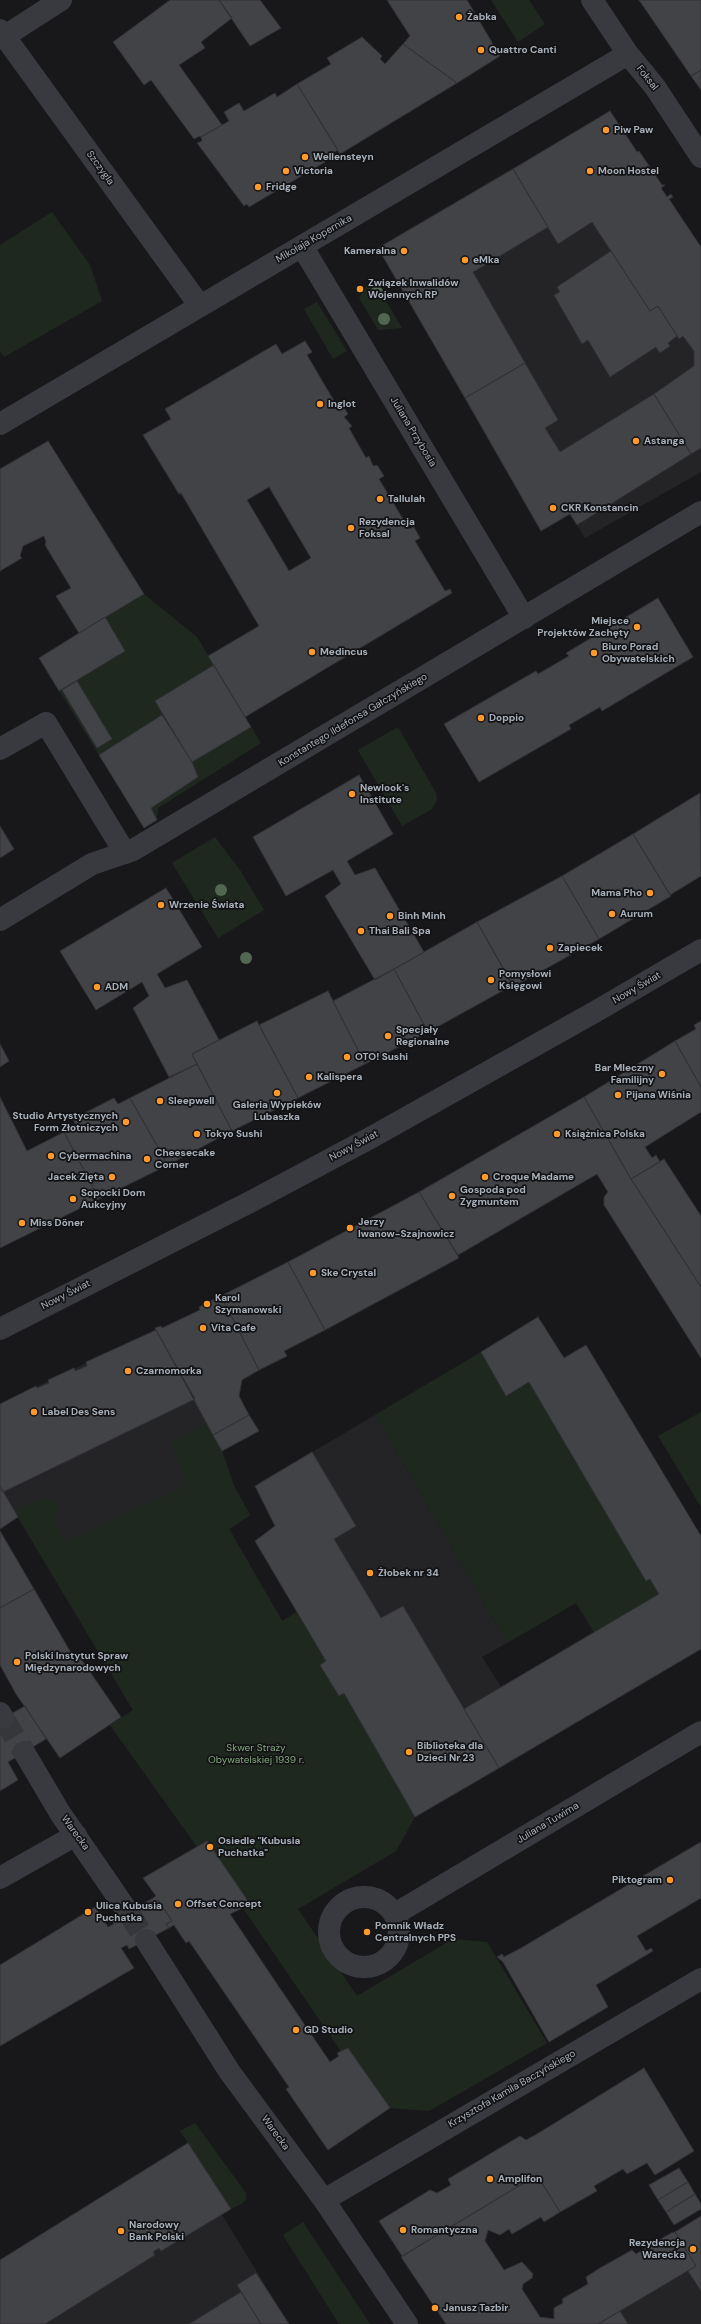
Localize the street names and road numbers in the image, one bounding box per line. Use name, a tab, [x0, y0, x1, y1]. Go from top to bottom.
street label: Foksal	[633, 63, 661, 93]
street label: Szczygla	[84, 149, 116, 187]
street label: Mikołaja Kopernika	[274, 212, 354, 266]
street label: Juliana Przybosia	[387, 395, 439, 469]
street label: Konstantego Ildefonsa Gałczyńskiego	[276, 671, 430, 769]
street label: Nowy Świat	[611, 969, 663, 1007]
street label: Nowy Świat	[328, 1128, 380, 1164]
street label: Nowy Świat	[39, 1277, 93, 1313]
street label: Juliana Tuwima	[515, 1800, 581, 1846]
street label: Warecka	[58, 1813, 92, 1853]
street label: Krzysztofa Kamila Baczyńskiego	[446, 2048, 578, 2130]
street label: Warecka	[258, 2113, 292, 2153]

